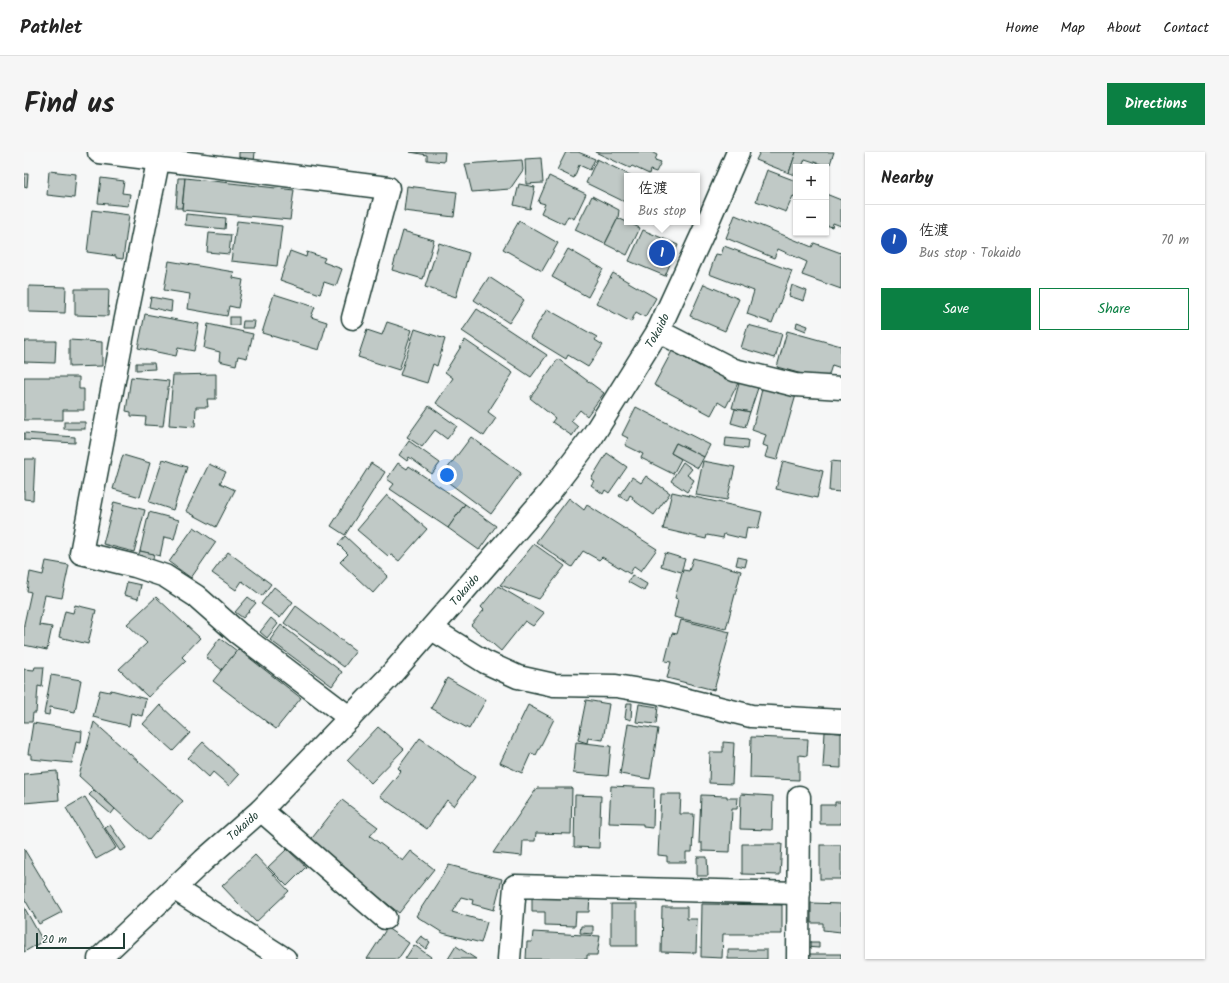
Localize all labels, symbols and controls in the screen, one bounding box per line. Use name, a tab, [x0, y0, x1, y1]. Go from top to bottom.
text: Pathlet	[20, 13, 82, 43]
text: Home	[1005, 17, 1039, 39]
text: Map	[1061, 17, 1085, 39]
text: About	[1107, 17, 1141, 39]
text: Contact	[1163, 17, 1209, 39]
text: Find us	[24, 82, 115, 127]
button: Directions	[1107, 83, 1205, 125]
map controls	[793, 164, 829, 236]
button: +	[793, 164, 829, 200]
text: Nearby	[881, 165, 933, 192]
popup	[624, 173, 700, 225]
text: 佐渡	[638, 177, 668, 201]
button: −	[793, 200, 829, 236]
text: Bus stop	[638, 201, 686, 222]
text: 佐渡	[919, 219, 949, 243]
text: 1	[892, 230, 896, 251]
text: 70 m	[1161, 230, 1189, 251]
pin: 1	[649, 238, 675, 268]
text: Bus stop · Tokaido	[919, 243, 1021, 264]
button: Save	[881, 288, 1031, 330]
button: Share	[1039, 288, 1189, 330]
street label: Tokaido	[640, 310, 675, 352]
your location	[437, 465, 457, 485]
street label: Tokaido	[446, 570, 484, 611]
street label: Tokaido	[223, 807, 264, 846]
scale bar	[36, 931, 125, 950]
text: 20 m	[42, 931, 67, 949]

